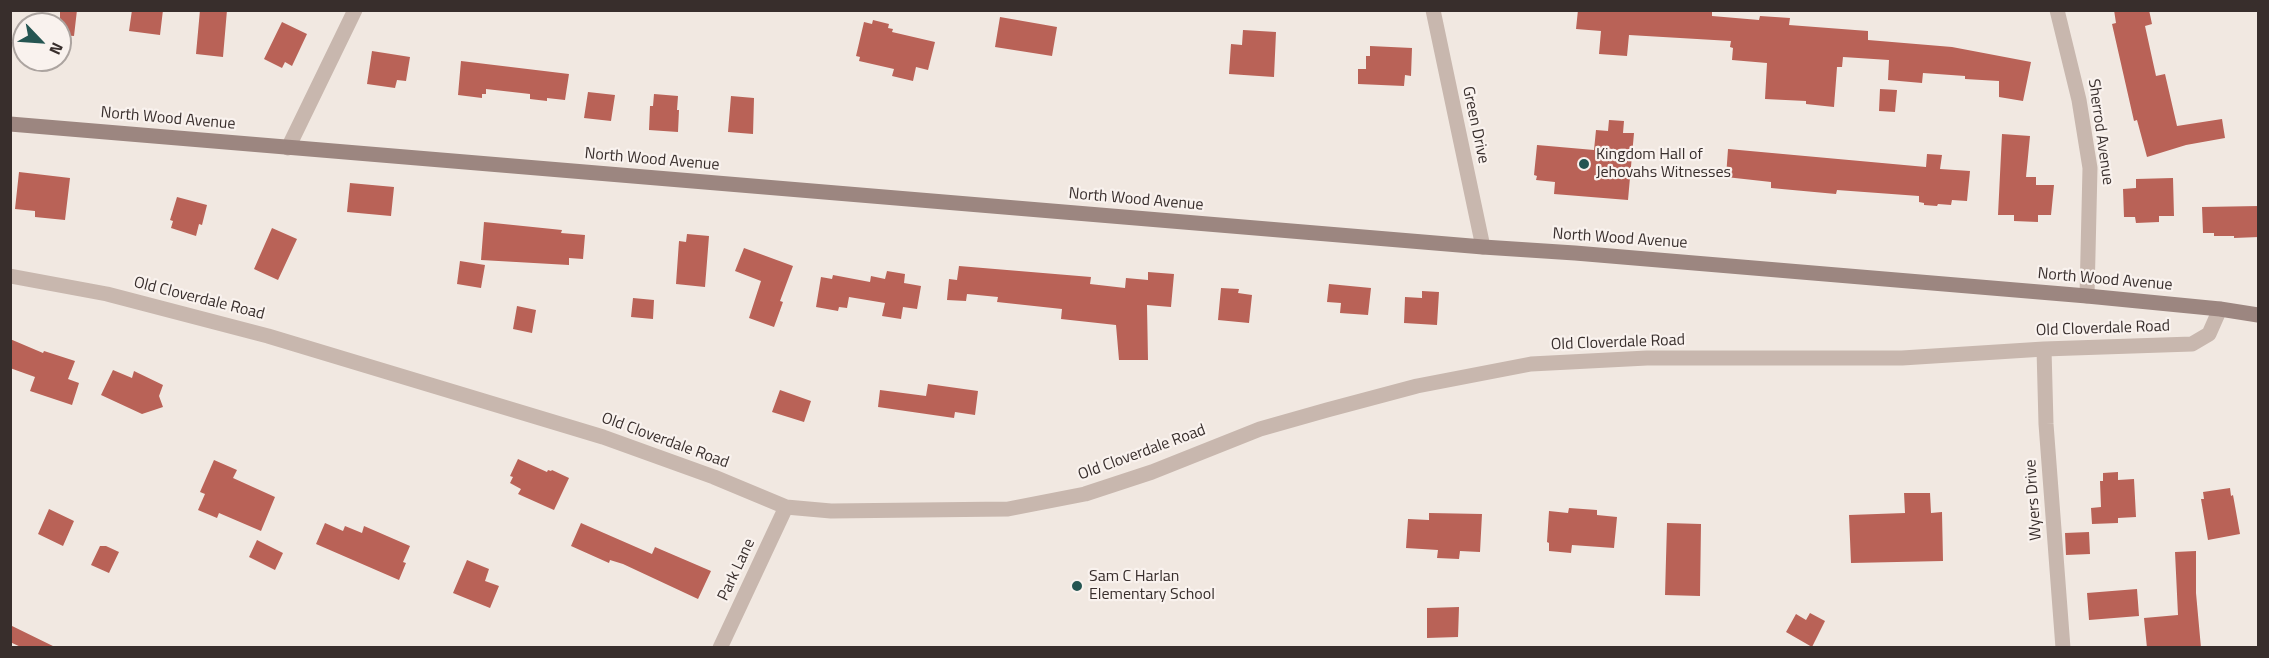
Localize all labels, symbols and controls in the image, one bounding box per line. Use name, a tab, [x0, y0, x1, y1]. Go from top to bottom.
north arrow	[12, 12, 72, 72]
text: N	[43, 39, 70, 59]
street label: Sherrod Avenue	[2083, 78, 2117, 186]
street label: Green Drive	[1457, 85, 1493, 165]
street label: North Wood Avenue	[100, 104, 236, 134]
street label: North Wood Avenue	[584, 145, 720, 175]
place label: Kingdom Hall of Jehovahs Witnesses	[1596, 145, 1731, 183]
marker: Kingdom Hall of Jehovahs Witnesses	[1577, 157, 1591, 171]
street label: North Wood Avenue	[1068, 185, 1204, 215]
street label: North Wood Avenue	[1552, 225, 1688, 253]
street label: North Wood Avenue	[2037, 265, 2173, 295]
street label: Old Cloverdale Road	[132, 273, 266, 325]
street label: Old Cloverdale Road	[2036, 317, 2170, 341]
street label: Old Cloverdale Road	[1551, 331, 1685, 355]
street label: Old Cloverdale Road	[599, 409, 731, 473]
street label: Old Cloverdale Road	[1076, 421, 1208, 485]
street label: Wyers Drive	[2022, 459, 2046, 541]
street label: Park Lane	[714, 536, 760, 604]
place label: Sam C Harlan Elementary School	[1089, 567, 1215, 605]
marker: Sam C Harlan Elementary School	[1070, 579, 1084, 593]

